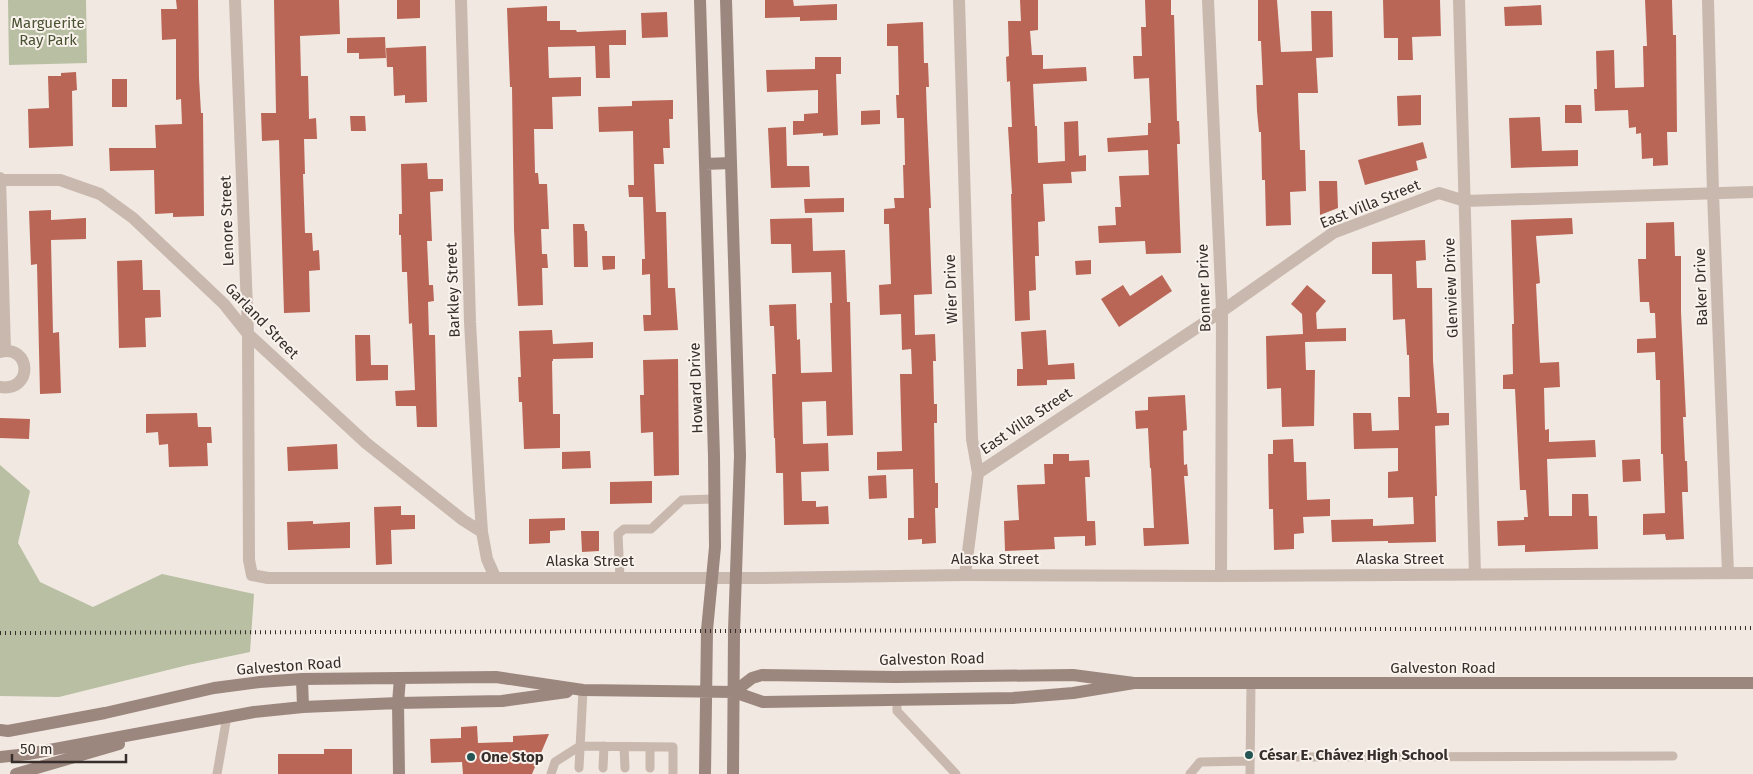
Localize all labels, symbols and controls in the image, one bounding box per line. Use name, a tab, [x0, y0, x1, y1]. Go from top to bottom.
park label: Marguerite Ray Park	[11, 14, 85, 49]
street label: Lenore Street	[216, 175, 238, 267]
street label: East Villa Street	[1317, 176, 1423, 232]
street label: Glenview Drive	[1440, 238, 1462, 338]
street label: Barkley Street	[442, 242, 464, 338]
street label: Bonner Drive	[1193, 243, 1215, 333]
street label: Baker Drive	[1691, 248, 1711, 326]
street label: Wier Drive	[941, 254, 961, 324]
street label: Garland Street	[221, 279, 303, 363]
street label: Howard Drive	[685, 342, 707, 434]
street label: East Villa Street	[977, 383, 1076, 458]
street label: Alaska Street	[951, 550, 1040, 568]
street label: Alaska Street	[1356, 550, 1445, 568]
street label: Alaska Street	[546, 552, 635, 570]
street label: Galveston Road	[879, 649, 985, 669]
street label: Galveston Road	[236, 653, 342, 679]
street label: Galveston Road	[1390, 659, 1496, 677]
scale bar	[12, 732, 126, 764]
text: 50 m	[20, 740, 53, 758]
place label: César E. Chávez High School	[1259, 746, 1448, 764]
place label: One Stop	[481, 748, 544, 766]
marker: César E. Chávez High School	[1243, 749, 1255, 761]
marker: One Stop	[465, 751, 477, 763]

